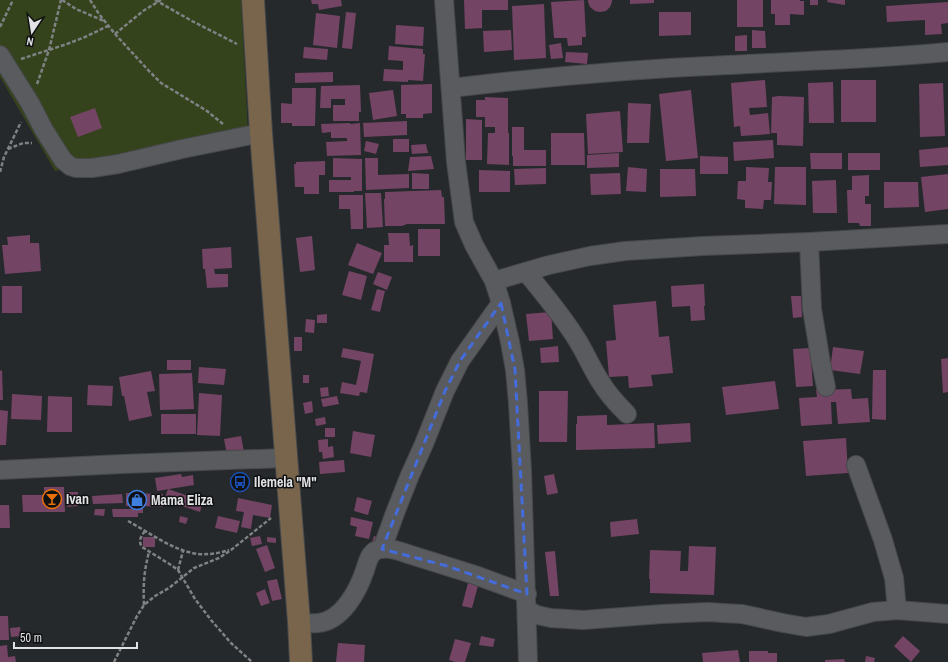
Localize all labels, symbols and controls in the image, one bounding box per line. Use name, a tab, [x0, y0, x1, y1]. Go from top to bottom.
north arrow	[12, 12, 52, 52]
text: N	[25, 34, 35, 49]
bus stop icon: Ilemela "M"	[229, 471, 251, 493]
place label: Ilemela "M"	[254, 473, 317, 491]
bar icon: Ivan	[41, 488, 63, 510]
shop icon: Mama Eliza	[126, 489, 148, 511]
place label: Ivan	[66, 490, 89, 508]
place label: Mama Eliza	[151, 491, 214, 509]
scale bar	[14, 624, 137, 650]
text: 50 m	[20, 630, 42, 646]

